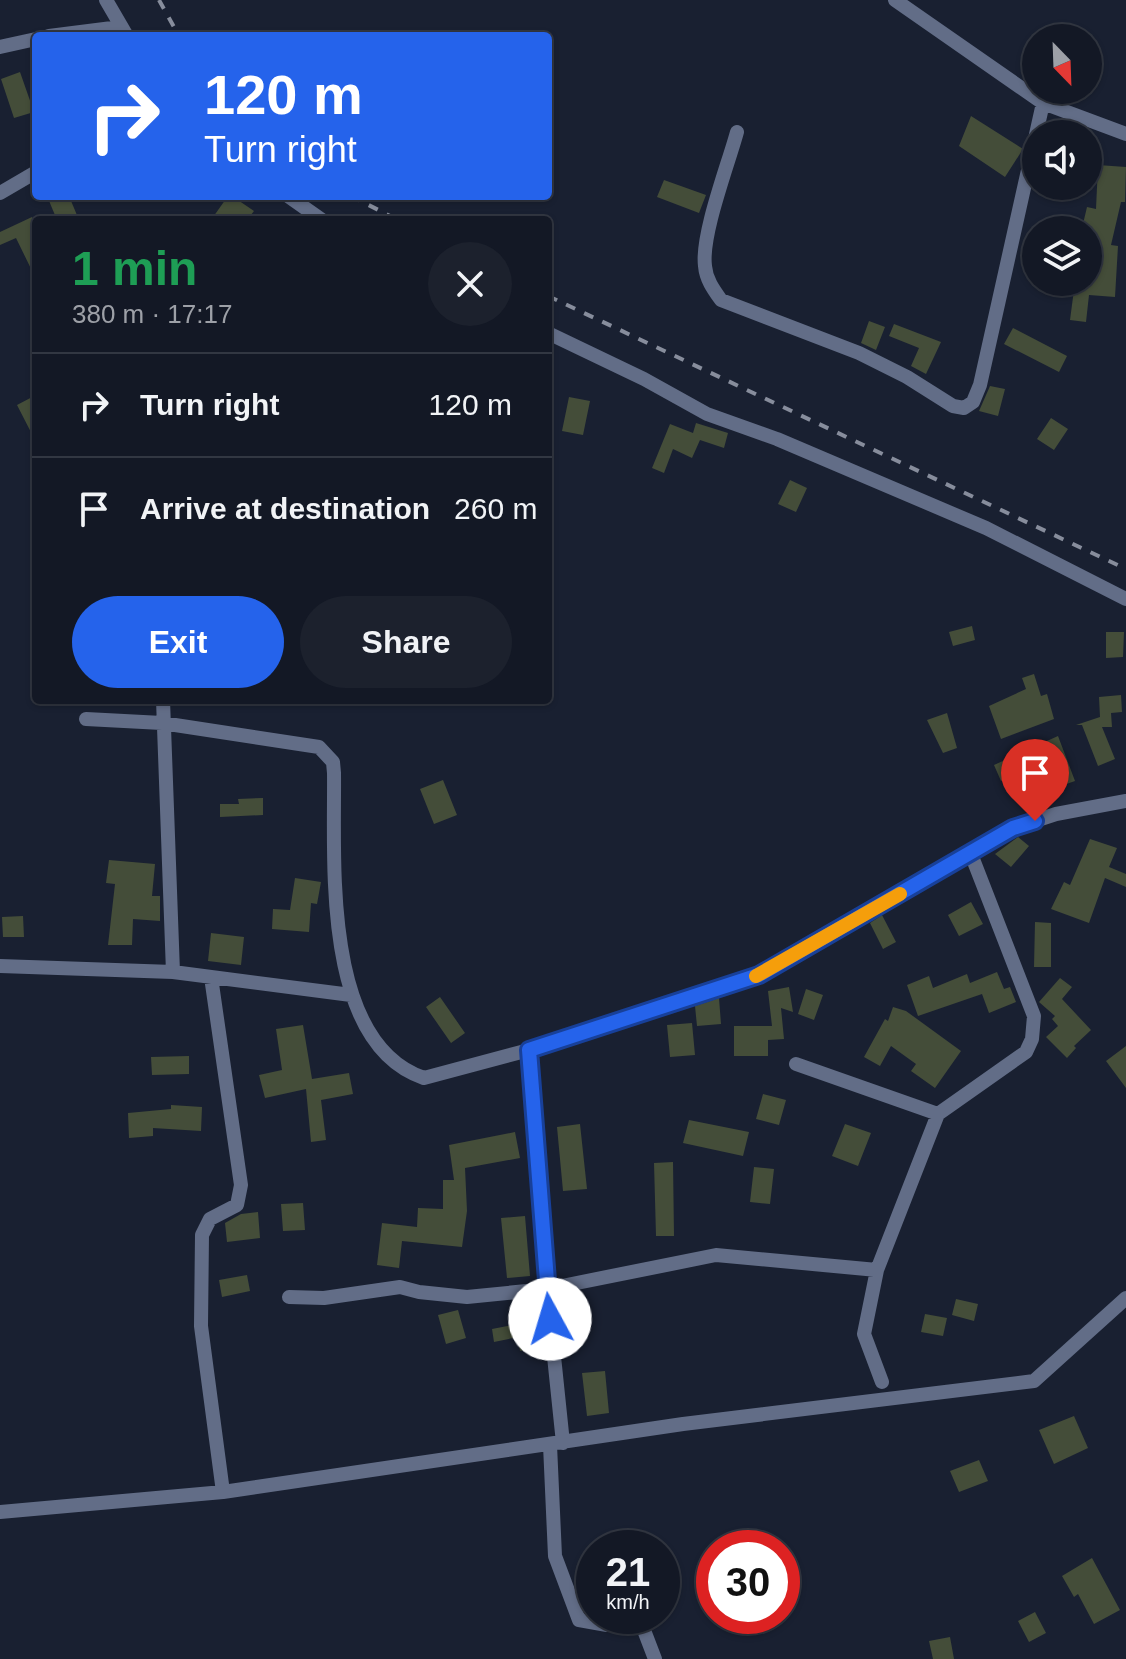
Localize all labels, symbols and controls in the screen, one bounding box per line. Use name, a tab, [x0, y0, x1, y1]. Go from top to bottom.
north arrow	[1022, 24, 1102, 104]
map controls	[1022, 24, 1102, 296]
text: 120 m	[204, 63, 363, 126]
icon: right	[72, 64, 176, 168]
button: sound	[1022, 120, 1102, 200]
text: Turn right	[204, 129, 357, 170]
button: layers	[1022, 216, 1102, 296]
text: 1 min	[72, 242, 197, 295]
button: close	[428, 242, 512, 326]
text: 380 m · 17:17	[72, 299, 232, 329]
icon: right	[72, 383, 116, 427]
text: Turn right	[140, 388, 279, 421]
text: 120 m	[429, 388, 512, 421]
icon: arrive	[72, 487, 116, 531]
text: Arrive at destination	[140, 492, 430, 525]
text: 260 m	[454, 492, 537, 525]
button: Exit	[72, 596, 284, 688]
button: Share	[300, 596, 512, 688]
pin	[1001, 739, 1069, 821]
icon: arrive	[1013, 751, 1057, 795]
position arrow	[508, 1277, 592, 1361]
speed limit sign: 30	[696, 1530, 800, 1634]
text: 21	[606, 1550, 650, 1594]
text: km/h	[606, 1591, 650, 1613]

